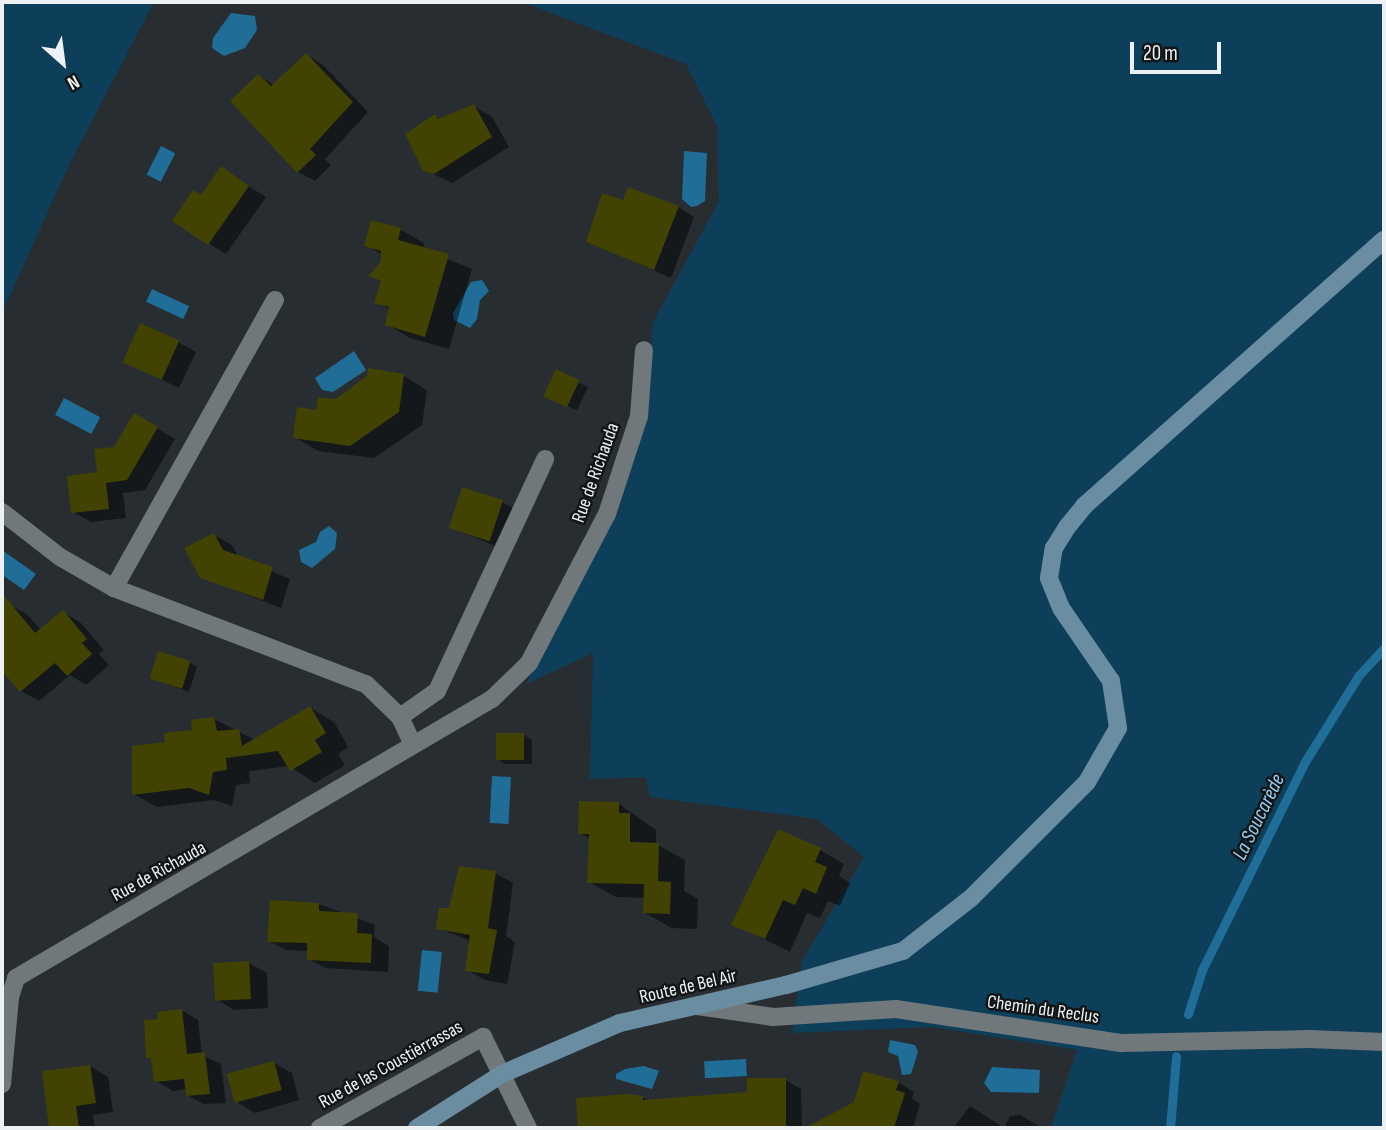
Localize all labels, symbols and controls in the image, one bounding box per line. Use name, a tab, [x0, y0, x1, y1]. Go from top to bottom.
north arrow	[28, 28, 98, 98]
scale bar	[1134, 28, 1225, 72]
text: 20 m	[1143, 41, 1178, 66]
text: N	[63, 69, 83, 95]
street label: Rue de Richauda	[567, 420, 625, 526]
water label: La Soucarède	[1227, 770, 1291, 864]
street label: Rue de Richauda	[108, 837, 210, 907]
street label: Route de Bel Air	[637, 965, 739, 1009]
street label: Chemin du Reclus	[986, 991, 1100, 1029]
street label: Rue de las Coustièrrassas	[315, 1016, 467, 1114]

